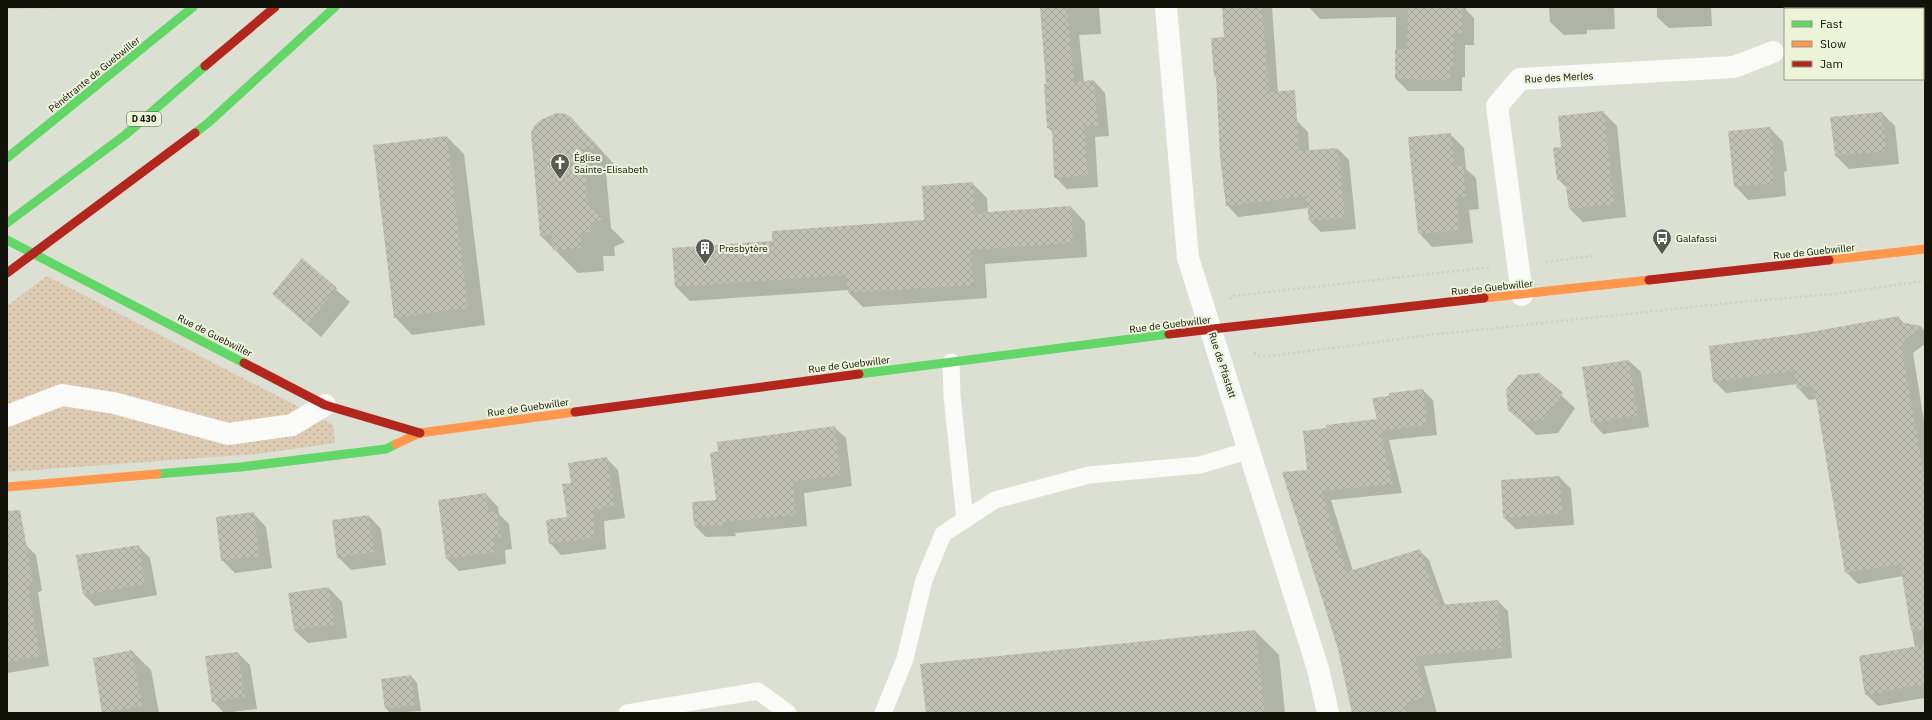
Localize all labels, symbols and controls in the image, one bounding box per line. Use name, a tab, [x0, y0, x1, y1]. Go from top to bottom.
legend	[1784, 8, 1924, 80]
text: Fast	[1820, 16, 1843, 31]
street label: Pénétrante de Guebwiller	[46, 33, 143, 115]
text: Slow	[1820, 36, 1846, 51]
text: Jam	[1820, 56, 1843, 71]
street label: Rue des Merles	[1524, 69, 1594, 86]
road number: D 430	[127, 112, 161, 126]
place label: Église Sainte-Elisabeth	[574, 151, 648, 176]
church icon: Église Sainte-Elisabeth	[549, 152, 571, 180]
bus stop icon: Galafassi	[1651, 227, 1673, 255]
place label: Galafassi	[1676, 232, 1717, 245]
building icon: Presbytère	[694, 237, 716, 265]
street label: Rue de Guebwiller	[1773, 241, 1856, 262]
place label: Presbytère	[719, 242, 768, 255]
street label: Rue de Guebwiller	[1451, 277, 1534, 298]
street label: Rue de Guebwiller	[175, 311, 255, 360]
street label: Rue de Guebwiller	[1128, 313, 1212, 336]
street label: Rue de Pfastatt	[1206, 330, 1239, 400]
street label: Rue de Guebwiller	[807, 353, 891, 376]
street label: Rue de Guebwiller	[486, 395, 570, 420]

